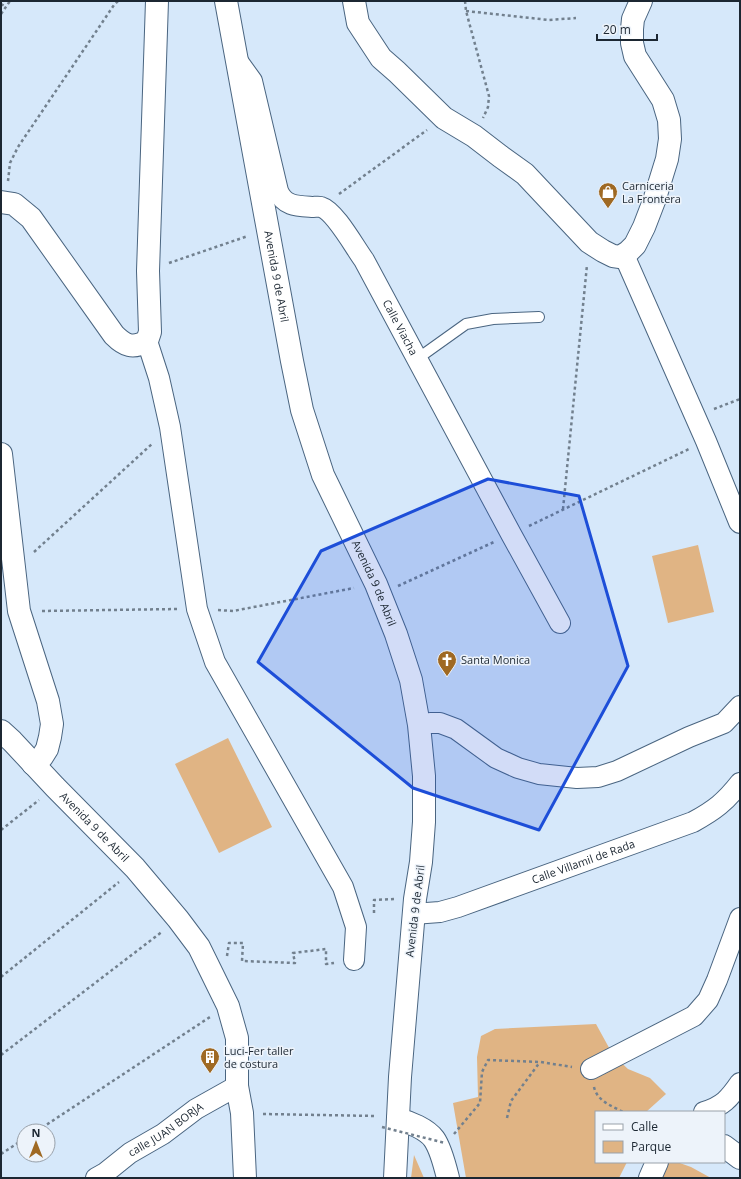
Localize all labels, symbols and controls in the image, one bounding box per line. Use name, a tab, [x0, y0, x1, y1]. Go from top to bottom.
scale bar	[597, 16, 657, 42]
text: 20 m	[603, 21, 631, 38]
place label: Carniceria La Frontera	[622, 178, 681, 206]
shop icon: Carniceria La Frontera	[597, 181, 619, 209]
street label: Avenida 9 de Abril	[261, 229, 293, 323]
street label: Calle Viacha	[380, 297, 422, 358]
street label: Avenida 9 de Abril	[349, 537, 400, 628]
church icon: Santa Monica	[436, 649, 458, 677]
place label: Santa Monica	[461, 652, 530, 667]
street label: Avenida 9 de Abril	[57, 788, 133, 865]
street label: Calle Villamil de Rada	[529, 836, 637, 887]
street label: Avenida 9 de Abril	[401, 864, 428, 958]
place label: Luci-Fer taller de costura	[224, 1043, 294, 1071]
building icon: Luci-Fer taller de costura	[199, 1046, 221, 1074]
street label: calle JUAN BORJA	[125, 1099, 206, 1160]
legend	[595, 1111, 725, 1163]
text: Calle	[631, 1118, 658, 1135]
north arrow	[16, 1123, 56, 1163]
text: N	[32, 1125, 40, 1140]
text: Parque	[631, 1138, 671, 1155]

